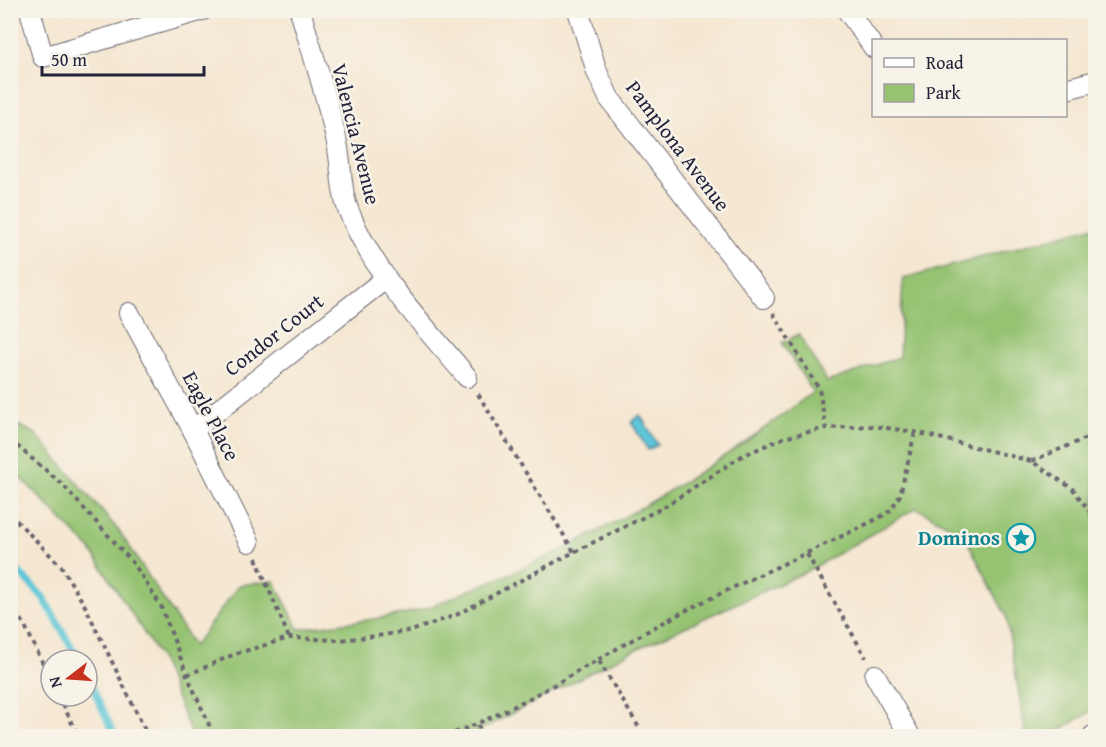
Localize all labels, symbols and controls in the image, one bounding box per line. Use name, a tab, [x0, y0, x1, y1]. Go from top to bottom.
scale bar	[42, 39, 204, 77]
legend	[872, 39, 1067, 117]
text: 50 m	[51, 46, 87, 73]
text: Road	[926, 49, 964, 76]
street label: Valencia Avenue	[324, 60, 389, 208]
street label: Pamplona Avenue	[619, 74, 738, 218]
text: Park	[926, 79, 962, 106]
street label: Condor Court	[217, 286, 330, 383]
street label: Eagle Place	[175, 365, 248, 466]
place label: Dominos	[918, 522, 1000, 553]
place icon: Dominos	[1005, 522, 1037, 554]
north arrow	[39, 648, 99, 708]
text: N	[42, 673, 68, 691]

